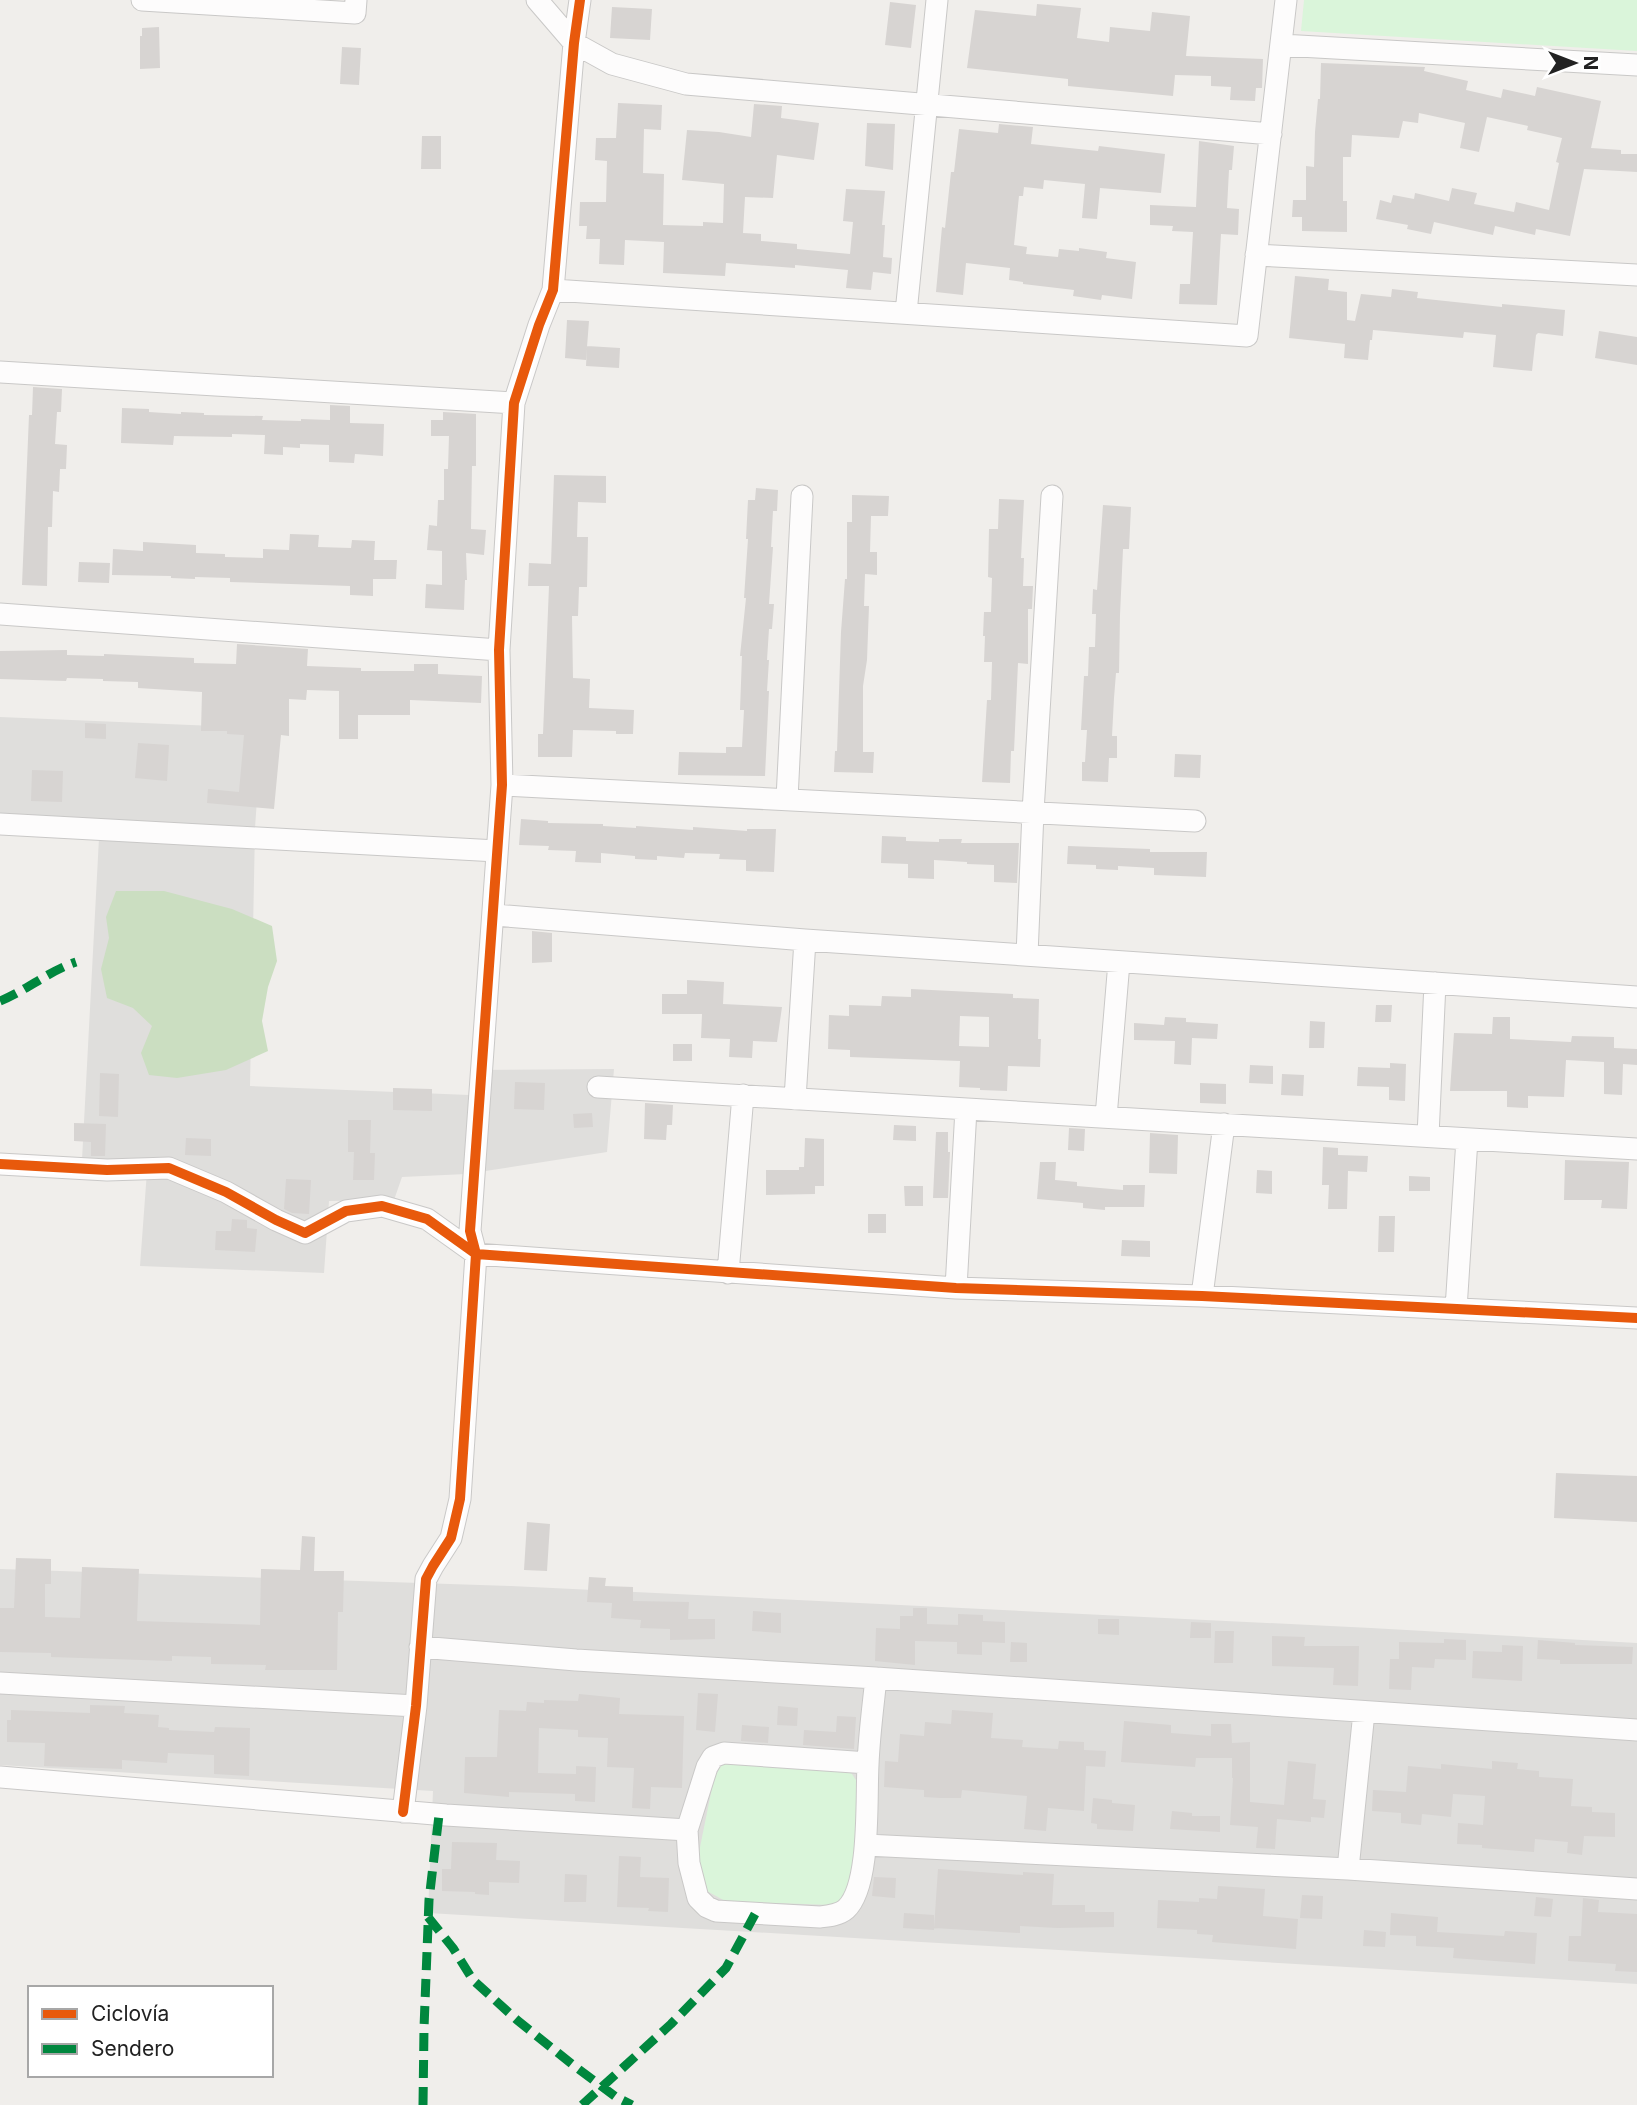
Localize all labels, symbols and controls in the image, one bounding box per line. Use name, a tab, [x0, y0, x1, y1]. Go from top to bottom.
north arrow	[1539, 28, 1609, 98]
text: N	[1579, 56, 1602, 70]
legend	[28, 1986, 273, 2077]
text: Ciclovía	[91, 2001, 169, 2026]
text: Sendero	[91, 2036, 174, 2061]

